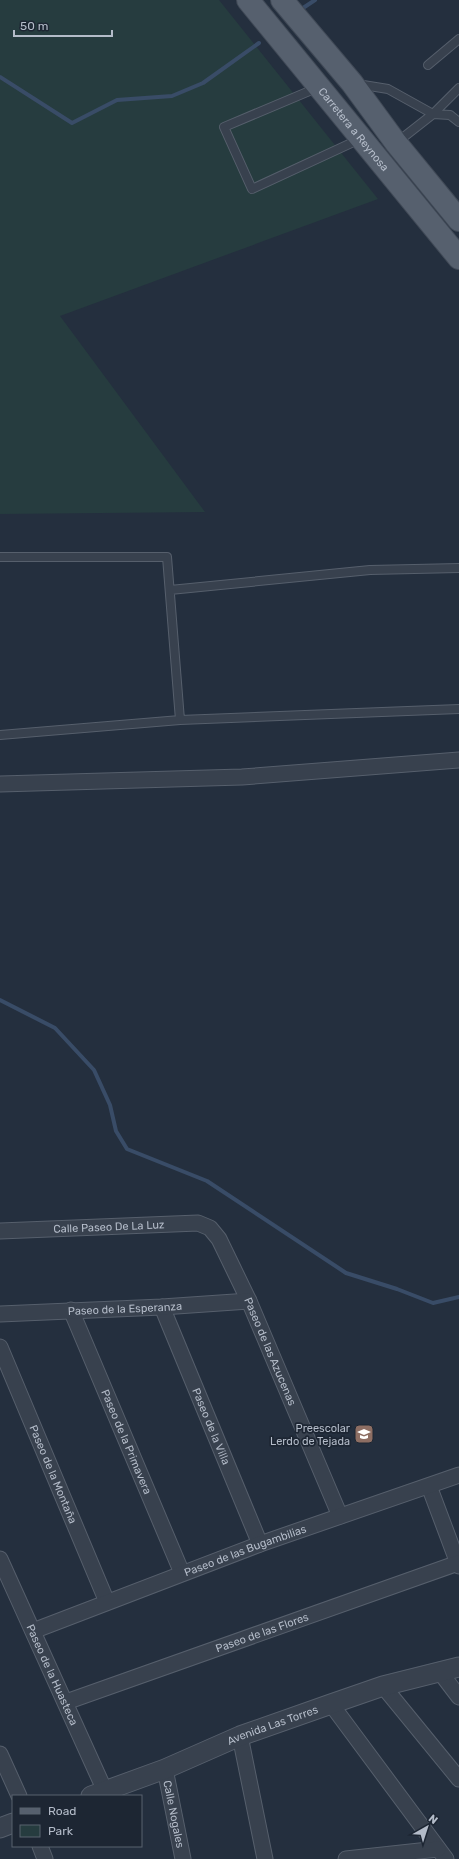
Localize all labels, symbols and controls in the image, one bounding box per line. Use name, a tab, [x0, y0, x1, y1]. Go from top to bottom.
scale bar	[14, 12, 112, 38]
text: 50 m	[20, 19, 48, 33]
street label: Carretera a Reynosa	[315, 85, 391, 174]
street label: Calle Paseo De La Luz	[53, 1218, 165, 1236]
street label: Paseo de las Azucenas	[241, 1296, 299, 1408]
street label: Paseo de la Esperanza	[68, 1300, 182, 1318]
street label: Paseo de la Villa	[189, 1386, 232, 1467]
street label: Paseo de la Primavera	[98, 1388, 154, 1496]
place label: Preescolar Lerdo de Tejada	[270, 1422, 351, 1448]
street label: Paseo de la Montaña	[27, 1423, 79, 1526]
school or university icon: Preescolar Lerdo de Tejada	[353, 1423, 375, 1445]
street label: Paseo de las Bugambilias	[183, 1522, 308, 1579]
street label: Paseo de las Flores	[214, 1610, 311, 1655]
street label: Paseo de la Huasteca	[23, 1622, 80, 1728]
street label: Avenida Las Torres	[225, 1703, 320, 1748]
street label: Calle Nogales	[160, 1779, 187, 1850]
legend	[12, 1795, 142, 1847]
text: Road	[48, 1804, 76, 1818]
north arrow	[407, 1807, 447, 1847]
text: N	[426, 1812, 440, 1827]
text: Park	[48, 1824, 74, 1838]

